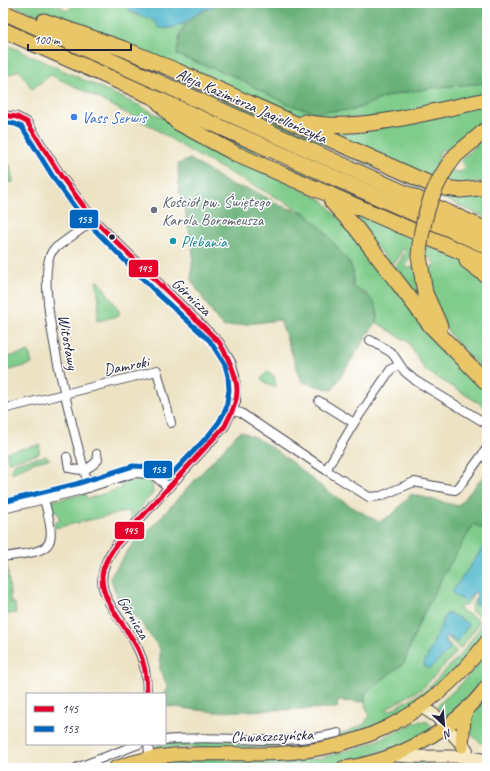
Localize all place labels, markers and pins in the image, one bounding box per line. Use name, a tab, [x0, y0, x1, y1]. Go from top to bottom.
place label: Vass Serwis	[82, 108, 148, 128]
marker: Vass Serwis	[69, 112, 79, 122]
place label: Kościół pw. Świętego Karola Boromeusza	[162, 192, 272, 230]
marker: Kościół pw. Świętego Karola Boromeusza	[149, 205, 159, 215]
unlabelled marker	[107, 232, 117, 242]
place label: Plebania	[181, 232, 228, 252]
marker: Plebania	[168, 236, 178, 246]

